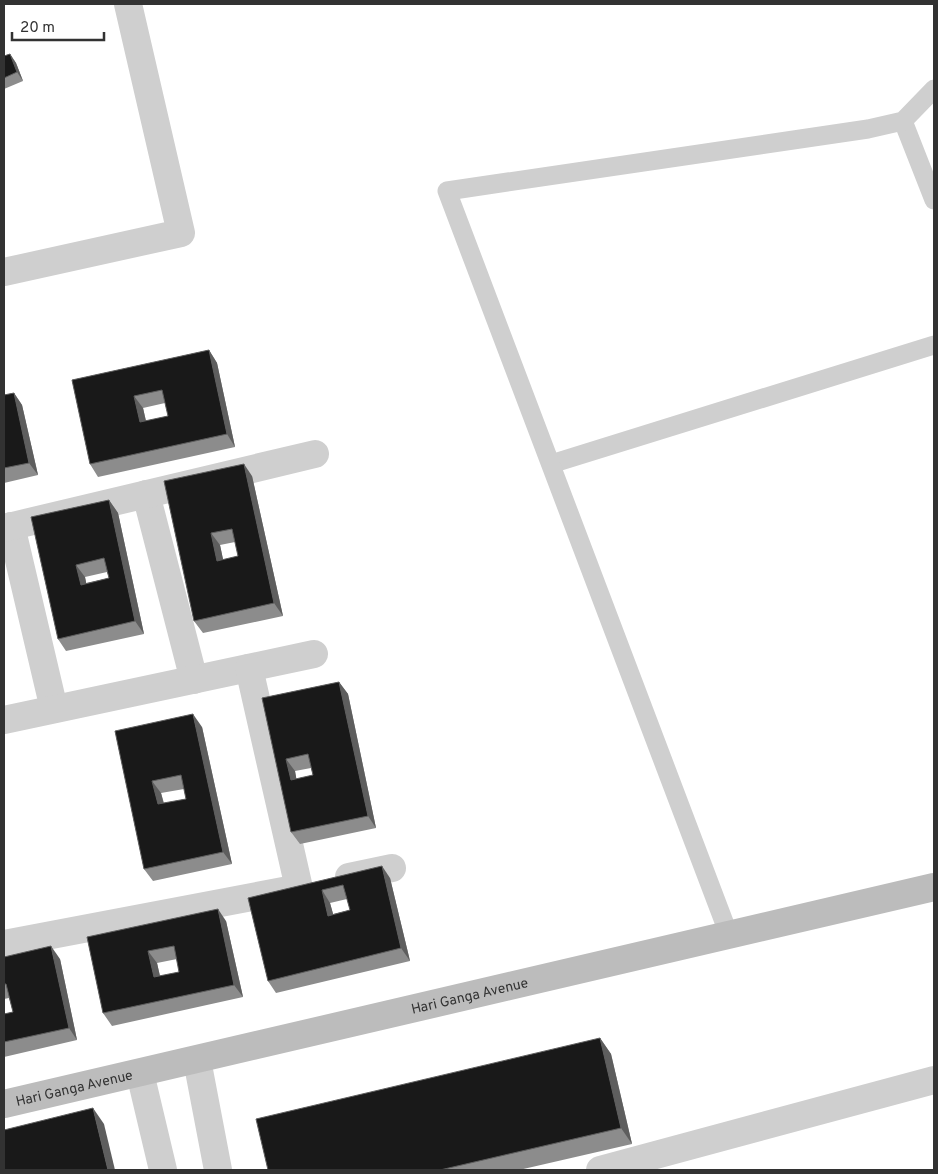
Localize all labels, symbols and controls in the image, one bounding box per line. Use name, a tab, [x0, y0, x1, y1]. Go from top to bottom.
scale bar	[12, 10, 105, 42]
text: 20 m	[20, 19, 55, 38]
street label: Hari Ganga Avenue	[410, 975, 530, 1019]
street label: Hari Ganga Avenue	[14, 1067, 135, 1111]

